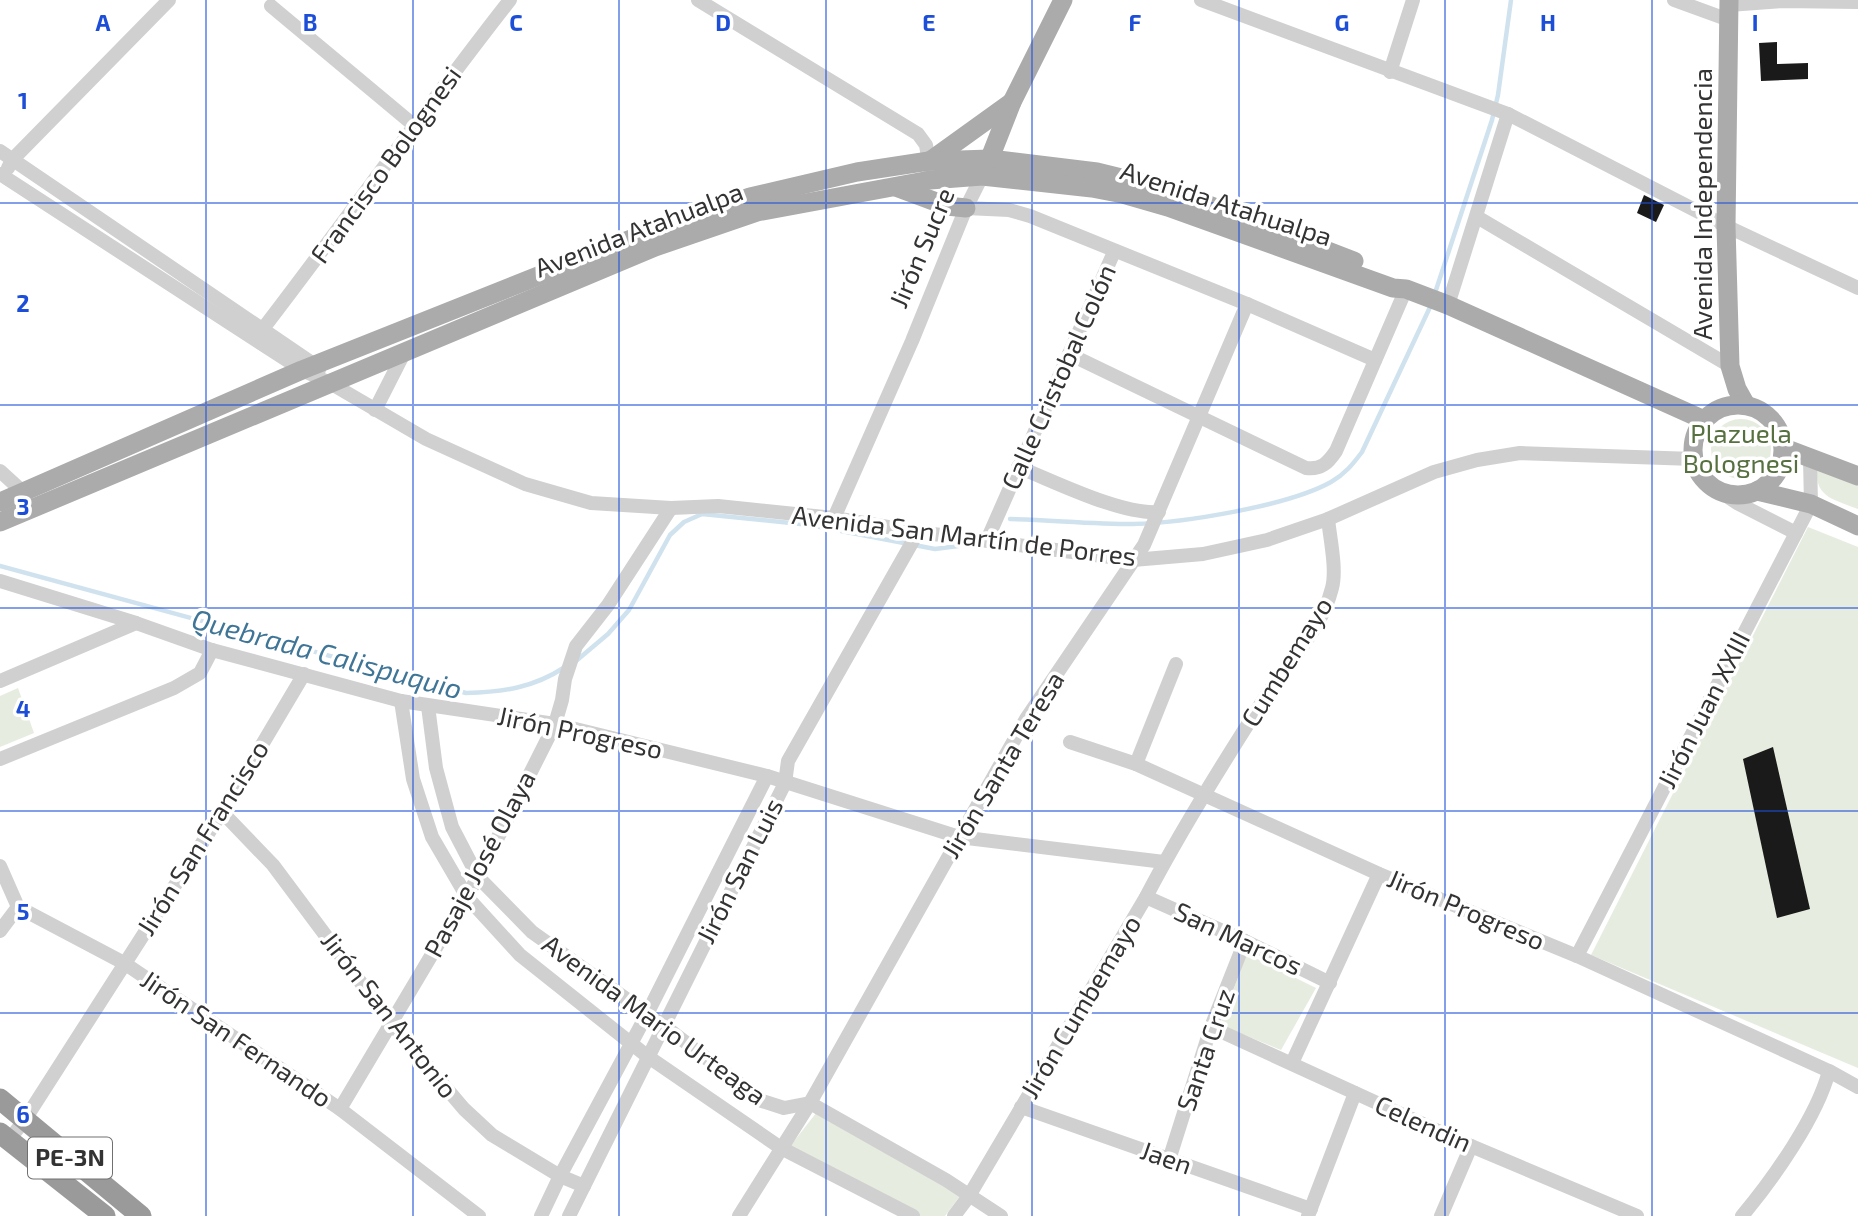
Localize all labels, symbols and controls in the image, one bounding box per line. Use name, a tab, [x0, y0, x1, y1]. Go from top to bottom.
text: A	[95, 8, 111, 36]
text: B	[303, 8, 317, 36]
text: C	[509, 8, 523, 36]
text: D	[715, 8, 731, 36]
text: E	[922, 8, 936, 36]
text: F	[1129, 8, 1142, 36]
text: G	[1335, 8, 1349, 36]
text: H	[1540, 8, 1556, 36]
text: I	[1752, 8, 1758, 36]
street label: Francisco Bolognesi	[303, 60, 467, 268]
street label: Avenida Independencia	[1686, 68, 1717, 340]
text: 1	[18, 86, 28, 114]
street label: Avenida Atahualpa	[1117, 154, 1336, 251]
street label: Avenida Atahualpa	[530, 175, 747, 283]
street label: Jirón Sucre	[881, 183, 960, 312]
street label: Calle Cristobal Colón	[994, 259, 1121, 494]
text: 2	[16, 289, 30, 317]
park label: Plazuela Bolognesi	[1683, 417, 1799, 478]
text: 3	[16, 492, 30, 520]
street label: Avenida San Martín de Porres	[790, 498, 1138, 571]
street label: Cumbemayo	[1234, 591, 1338, 732]
water label: Quebrada Calispuquio	[188, 601, 466, 705]
street label: Jirón Juan XXIII	[1650, 626, 1755, 793]
street label: Jirón Santa Teresa	[934, 665, 1070, 863]
text: 4	[16, 694, 30, 722]
street label: Jirón Progreso	[495, 699, 666, 764]
street label: Jirón San Francisco	[129, 734, 274, 940]
street label: Pasaje José Olaya	[416, 765, 541, 962]
street label: Jirón San Luis	[689, 793, 788, 948]
street label: Jirón Progreso	[1383, 862, 1550, 956]
street label: San Marcos	[1170, 895, 1307, 981]
text: 5	[17, 897, 29, 925]
street label: Jirón Cumbemayo	[1013, 909, 1146, 1103]
street label: Jirón San Antonio	[316, 925, 465, 1103]
street label: Avenida Mario Urteaga	[537, 927, 773, 1110]
street label: Jirón San Fernando	[136, 963, 338, 1113]
street label: Santa Cruz	[1169, 984, 1240, 1115]
street label: Celendin	[1371, 1088, 1477, 1158]
text: 6	[16, 1100, 30, 1128]
street label: Jaen	[1137, 1133, 1196, 1180]
road number: PE-3N	[28, 1138, 112, 1178]

